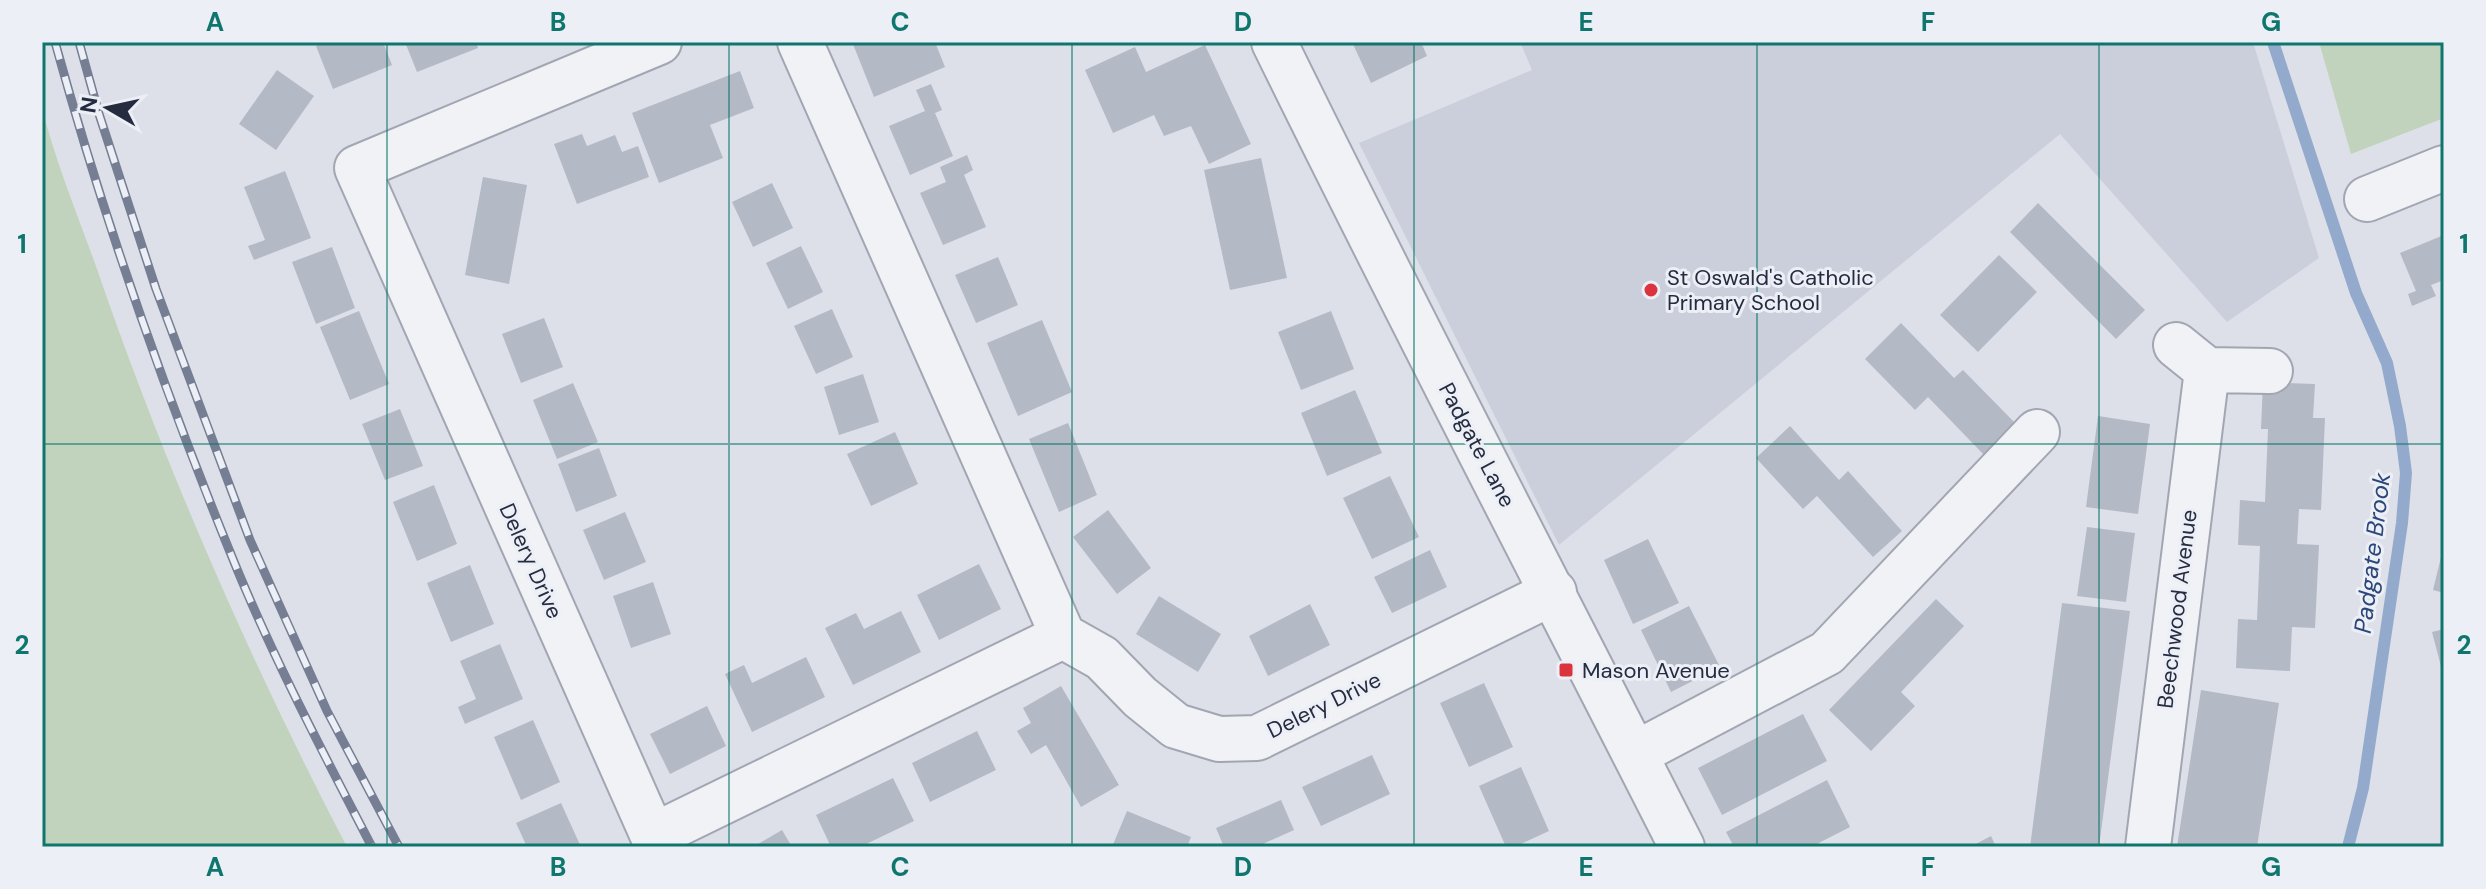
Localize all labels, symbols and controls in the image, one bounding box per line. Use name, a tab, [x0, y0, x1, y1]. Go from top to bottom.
text: A	[206, 5, 224, 39]
text: B	[550, 5, 566, 39]
text: C	[890, 5, 910, 39]
text: D	[1234, 5, 1252, 39]
text: E	[1578, 5, 1594, 39]
text: F	[1921, 5, 1935, 39]
text: G	[2261, 5, 2281, 39]
north arrow	[68, 68, 148, 148]
text: N	[73, 95, 104, 115]
text: 1	[17, 227, 27, 261]
text: 1	[2459, 227, 2469, 261]
place label: St Oswald's Catholic Primary School	[1667, 263, 1874, 317]
marker: St Oswald's Catholic Primary School	[1642, 281, 1660, 299]
street label: Padgate Lane	[1432, 378, 1522, 512]
water label: Padgate Brook	[2347, 470, 2397, 635]
street label: Delery Drive	[493, 499, 569, 623]
street label: Beechwood Avenue	[2150, 508, 2204, 710]
text: 2	[14, 628, 30, 662]
text: 2	[2456, 628, 2472, 662]
place label: Mason Avenue	[1582, 656, 1730, 685]
marker: Mason Avenue	[1557, 661, 1575, 679]
street label: Delery Drive	[1262, 665, 1386, 745]
text: A	[206, 850, 224, 884]
text: B	[550, 850, 566, 884]
text: C	[890, 850, 910, 884]
text: D	[1234, 850, 1252, 884]
text: E	[1578, 850, 1594, 884]
text: F	[1921, 850, 1935, 884]
text: G	[2261, 850, 2281, 884]

